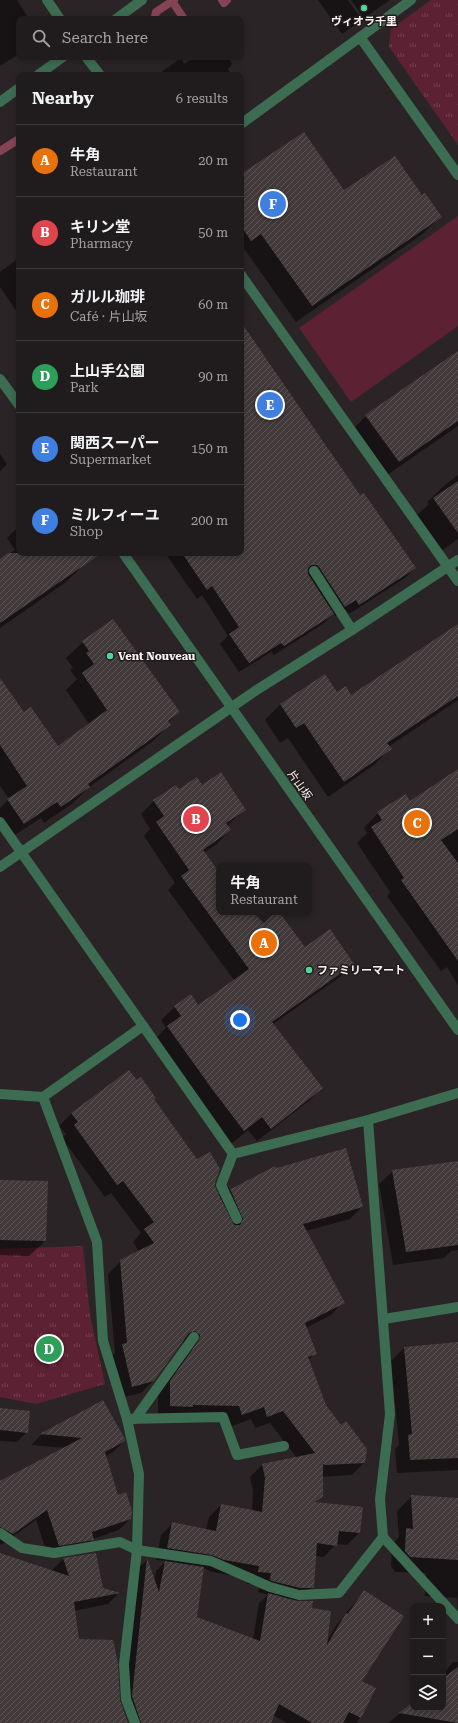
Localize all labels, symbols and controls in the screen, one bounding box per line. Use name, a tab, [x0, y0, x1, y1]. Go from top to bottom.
marker: ヴィオラ千里	[359, 3, 369, 13]
place label: ヴィオラ千里	[331, 15, 397, 28]
search box	[16, 16, 244, 60]
icon: search	[30, 27, 52, 49]
text: Search here	[62, 29, 148, 47]
text: Nearby	[32, 88, 94, 108]
text: 6 results	[176, 91, 228, 106]
text: 牛角	[70, 146, 100, 164]
text: A	[40, 153, 50, 168]
text: 20 m	[198, 153, 228, 168]
text: Restaurant	[70, 164, 138, 179]
pin: F	[260, 189, 286, 219]
text: キリン堂	[70, 218, 130, 236]
text: B	[40, 225, 50, 240]
text: 50 m	[198, 225, 228, 240]
text: Pharmacy	[70, 236, 133, 251]
text: ガルル珈琲	[70, 288, 145, 306]
text: C	[40, 297, 50, 312]
text: 60 m	[198, 297, 228, 312]
text: Café · 片山坂	[70, 309, 147, 324]
text: 上山手公園	[70, 362, 145, 380]
text: D	[40, 369, 50, 384]
text: 90 m	[198, 369, 228, 384]
text: Park	[70, 380, 99, 395]
pin: E	[257, 390, 283, 420]
text: 関西スーパー	[70, 434, 160, 452]
text: E	[41, 441, 49, 456]
text: 150 m	[191, 441, 228, 456]
text: Supermarket	[70, 452, 151, 467]
text: ミルフィーユ	[70, 506, 160, 524]
text: F	[41, 513, 49, 528]
text: 200 m	[191, 513, 228, 528]
text: Shop	[70, 524, 103, 539]
place label: Vent Nouveau	[118, 650, 196, 663]
marker: Vent Nouveau	[105, 651, 115, 661]
street label: 片山坂	[285, 768, 314, 803]
pin: B	[183, 804, 209, 834]
pin: C	[404, 808, 430, 838]
popup	[216, 863, 312, 915]
text: 牛角	[230, 874, 260, 892]
text: Restaurant	[230, 892, 298, 907]
pin: A	[251, 928, 277, 958]
place label: ファミリーマート	[317, 964, 405, 977]
marker: ファミリーマート	[304, 965, 314, 975]
your location	[230, 1010, 250, 1030]
pin: D	[36, 1334, 62, 1364]
map controls	[410, 1603, 446, 1711]
button: +	[410, 1603, 446, 1639]
button: −	[410, 1639, 446, 1675]
button: layers	[410, 1675, 446, 1711]

